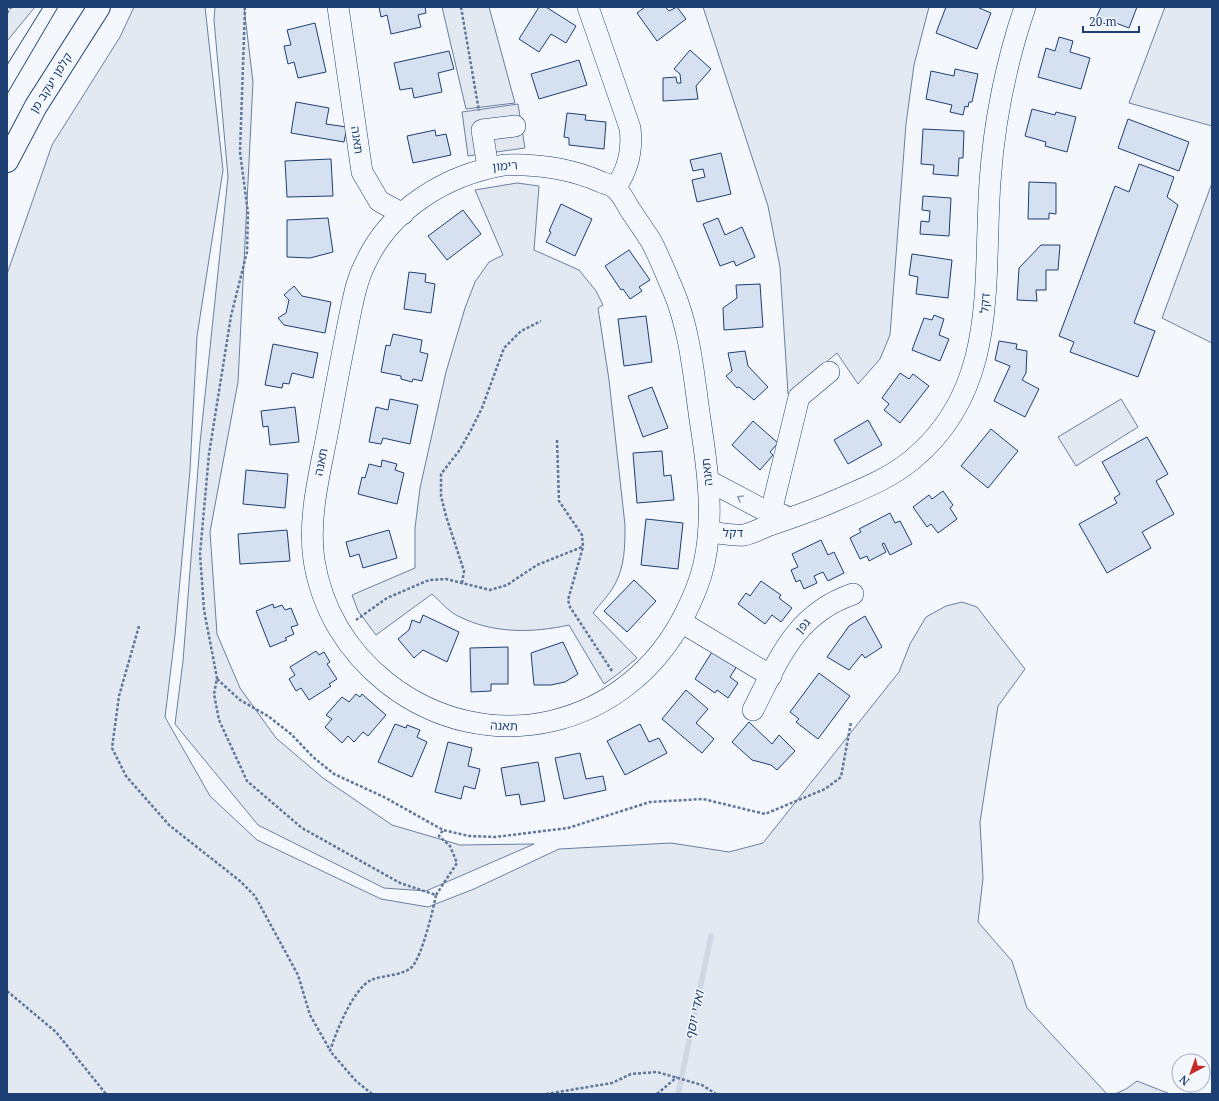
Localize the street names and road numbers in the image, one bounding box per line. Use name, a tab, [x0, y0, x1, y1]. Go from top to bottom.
street label: קלמן יעקב מן	[25, 49, 76, 116]
street label: תאנה	[347, 125, 368, 155]
street label: רימון	[492, 156, 518, 175]
street label: דקל	[975, 292, 994, 314]
street label: תאנה	[310, 447, 332, 477]
street label: תאנה	[697, 457, 716, 487]
street label: דקל	[723, 524, 744, 541]
street label: גפן	[791, 614, 814, 637]
street label: תאנה	[490, 717, 518, 734]

